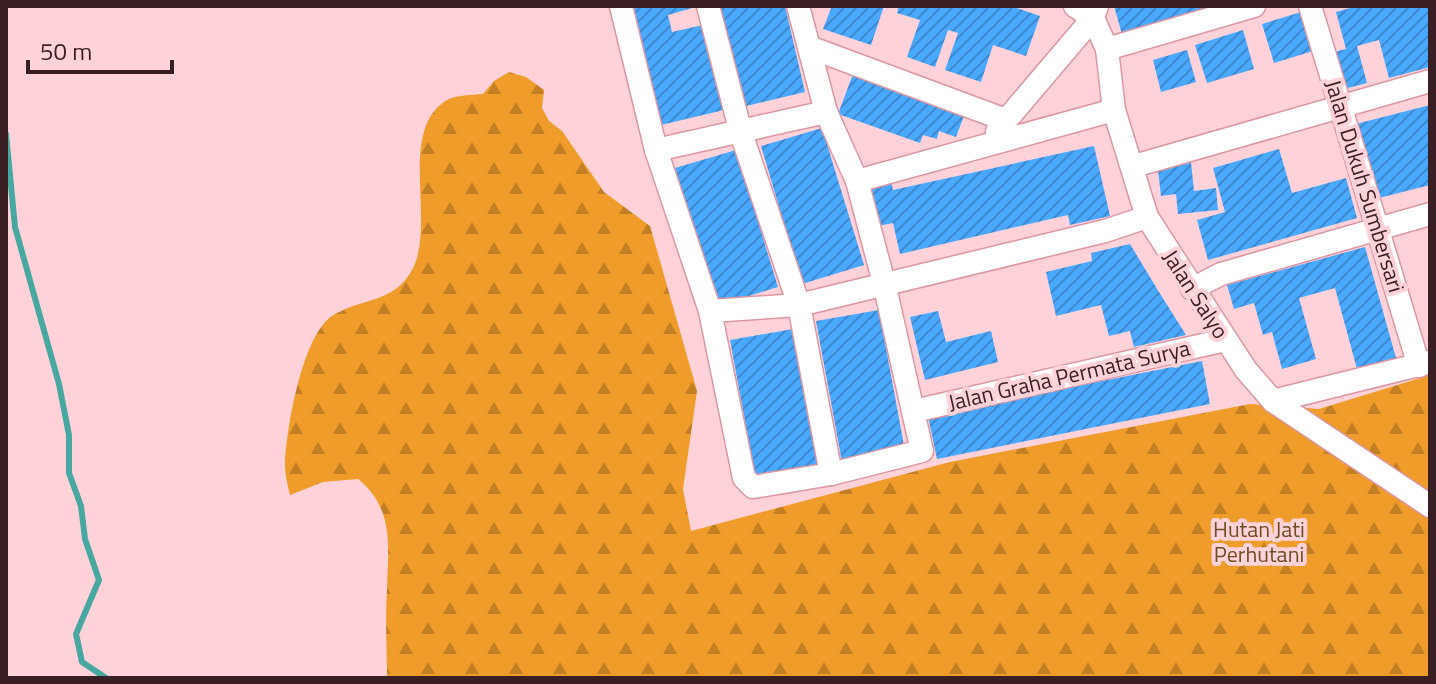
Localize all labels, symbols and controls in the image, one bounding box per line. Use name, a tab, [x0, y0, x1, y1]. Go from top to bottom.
scale bar	[28, 24, 172, 74]
text: 50 m	[40, 33, 92, 69]
street label: Jalan Dukuh Sumbersari	[1316, 75, 1414, 297]
street label: Jalan Salyo	[1154, 243, 1238, 345]
street label: Jalan Graha Permata Surya	[945, 331, 1193, 419]
park label: Hutan Jati Perhutani	[1213, 512, 1305, 571]

